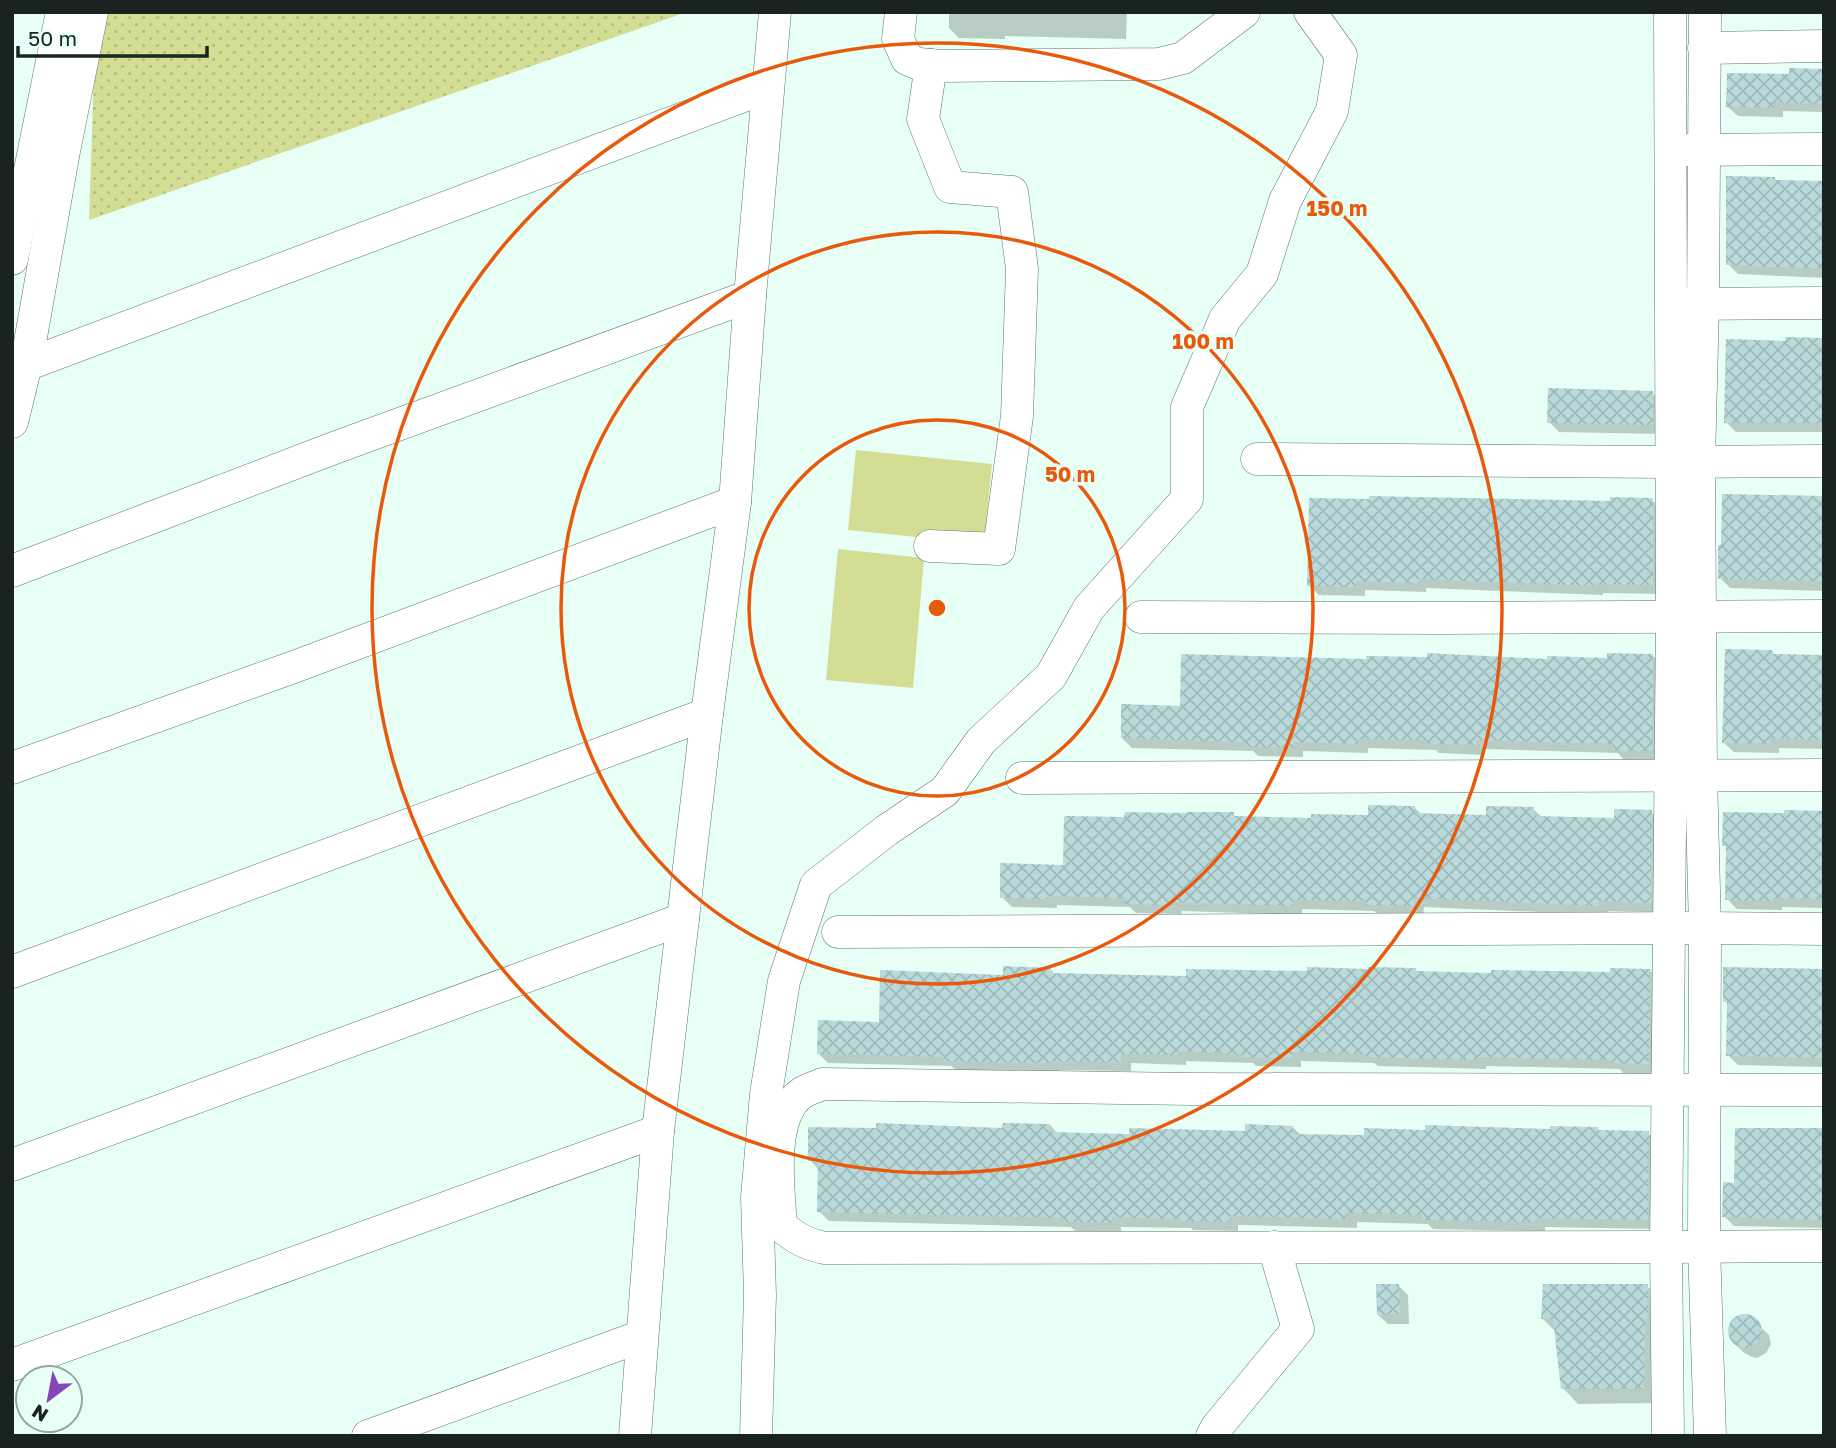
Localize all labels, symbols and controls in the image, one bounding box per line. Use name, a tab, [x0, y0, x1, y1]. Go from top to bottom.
scale bar	[18, 14, 206, 58]
text: 50 m	[28, 25, 77, 51]
text: 150 m	[1307, 195, 1367, 221]
text: 100 m	[1172, 328, 1234, 354]
text: 50 m	[1045, 461, 1095, 487]
centre of rings	[925, 596, 949, 620]
north arrow	[14, 1364, 84, 1434]
text: N	[28, 1400, 52, 1427]

